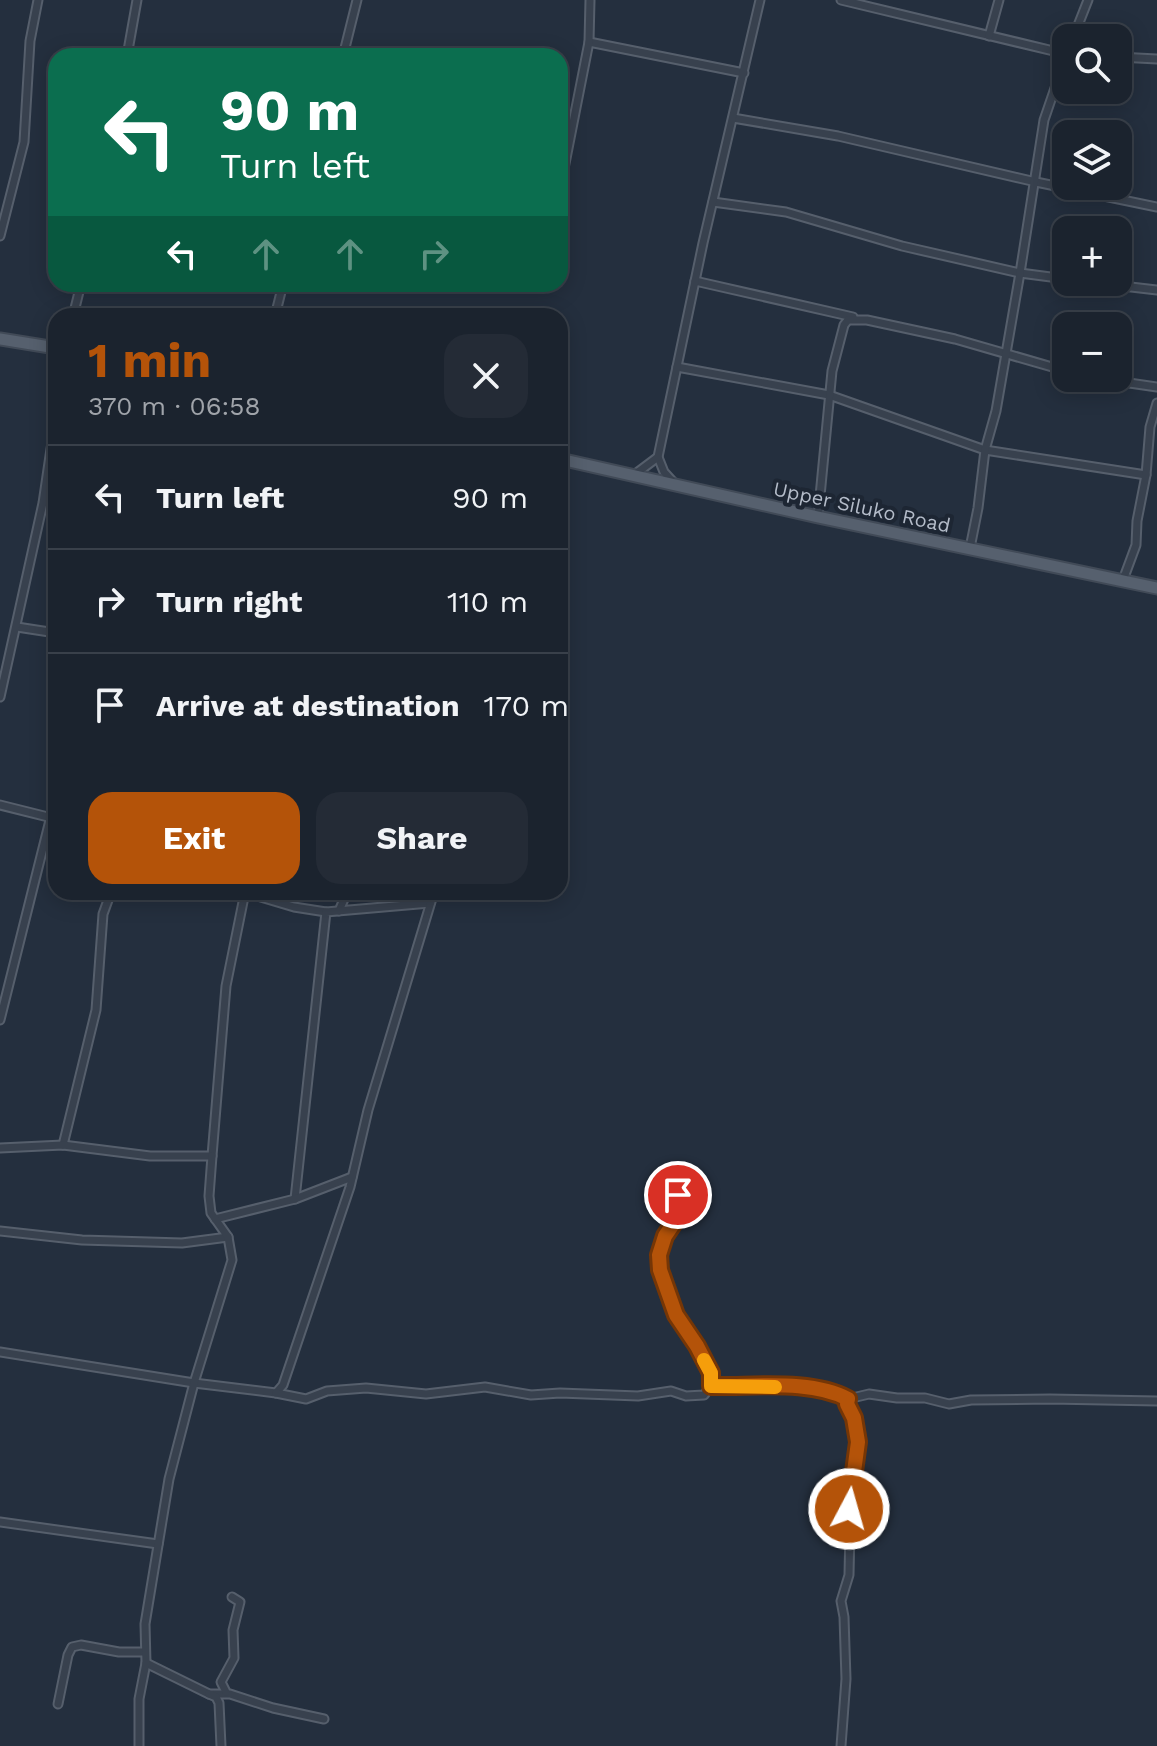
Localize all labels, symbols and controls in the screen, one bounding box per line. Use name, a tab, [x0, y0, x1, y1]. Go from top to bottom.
map controls	[1052, 24, 1132, 392]
button: search	[1052, 24, 1132, 104]
text: 90 m	[220, 78, 359, 144]
icon: left	[88, 80, 192, 184]
button: layers	[1052, 120, 1132, 200]
text: Turn left	[220, 145, 370, 187]
button: +	[1052, 216, 1132, 296]
icon: left	[160, 232, 204, 276]
icon: ahead	[244, 232, 288, 276]
icon: ahead	[328, 232, 372, 276]
icon: right	[412, 232, 456, 276]
button: −	[1052, 312, 1132, 392]
text: 1 min	[88, 332, 211, 389]
button: close	[444, 334, 528, 418]
text: 370 m · 06:58	[88, 391, 260, 421]
icon: left	[88, 475, 132, 519]
street label: Upper Siluko Road	[771, 477, 953, 537]
text: Turn left	[156, 480, 284, 515]
text: 90 m	[452, 480, 528, 515]
icon: right	[88, 579, 132, 623]
text: Turn right	[156, 584, 302, 619]
text: 110 m	[447, 584, 528, 619]
icon: arrive	[88, 683, 132, 727]
text: Arrive at destination	[156, 688, 460, 723]
text: 170 m	[484, 688, 569, 723]
button: Exit	[88, 792, 300, 884]
button: Share	[316, 792, 528, 884]
pin	[644, 1161, 712, 1229]
icon: arrive	[656, 1173, 700, 1217]
position arrow	[807, 1467, 891, 1551]

